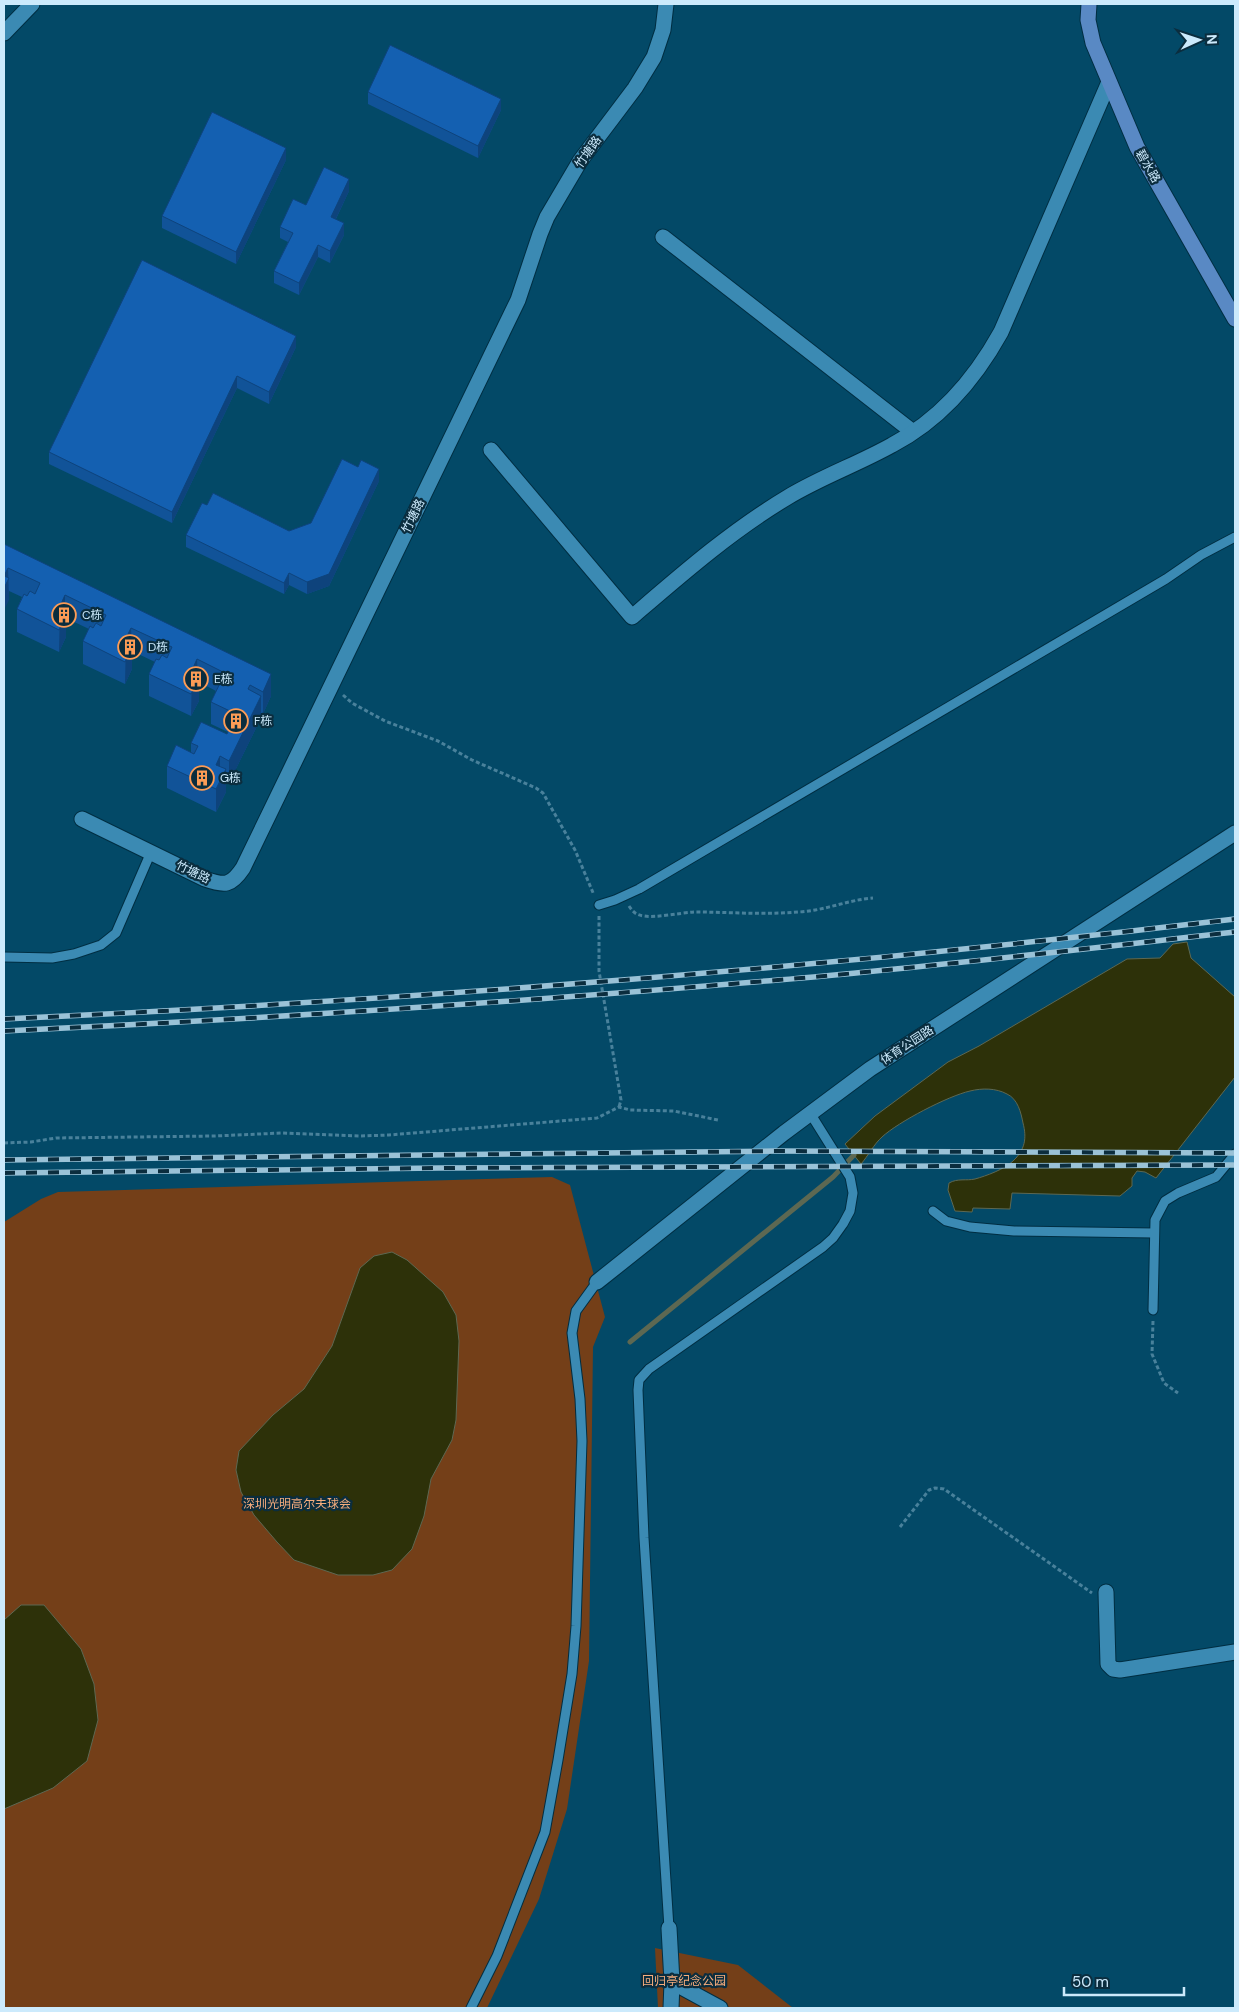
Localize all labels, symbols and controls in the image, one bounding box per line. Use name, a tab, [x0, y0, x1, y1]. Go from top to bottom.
north arrow	[1174, 15, 1224, 65]
text: N	[1203, 34, 1221, 45]
street label: 竹塘路	[571, 133, 605, 171]
street label: 碧水路	[1132, 146, 1164, 186]
street label: 竹塘路	[398, 496, 428, 536]
building icon: C栋	[51, 602, 77, 628]
place label: C栋	[82, 607, 103, 623]
building icon: D栋	[117, 634, 143, 660]
place label: D栋	[148, 639, 168, 655]
building icon: E栋	[183, 666, 209, 692]
place label: E栋	[214, 671, 233, 687]
building icon: F栋	[223, 708, 249, 734]
place label: F栋	[254, 713, 272, 729]
building icon: G栋	[189, 765, 215, 791]
place label: G栋	[220, 770, 241, 786]
street label: 竹塘路	[173, 857, 213, 887]
street label: 体育公园路	[877, 1022, 937, 1068]
park label: 深圳光明高尔夫球会	[243, 1496, 351, 1512]
scale bar	[1064, 1964, 1184, 1996]
text: 50 m	[1072, 1972, 1109, 1992]
park label: 回归亭纪念公园	[642, 1973, 726, 1989]

